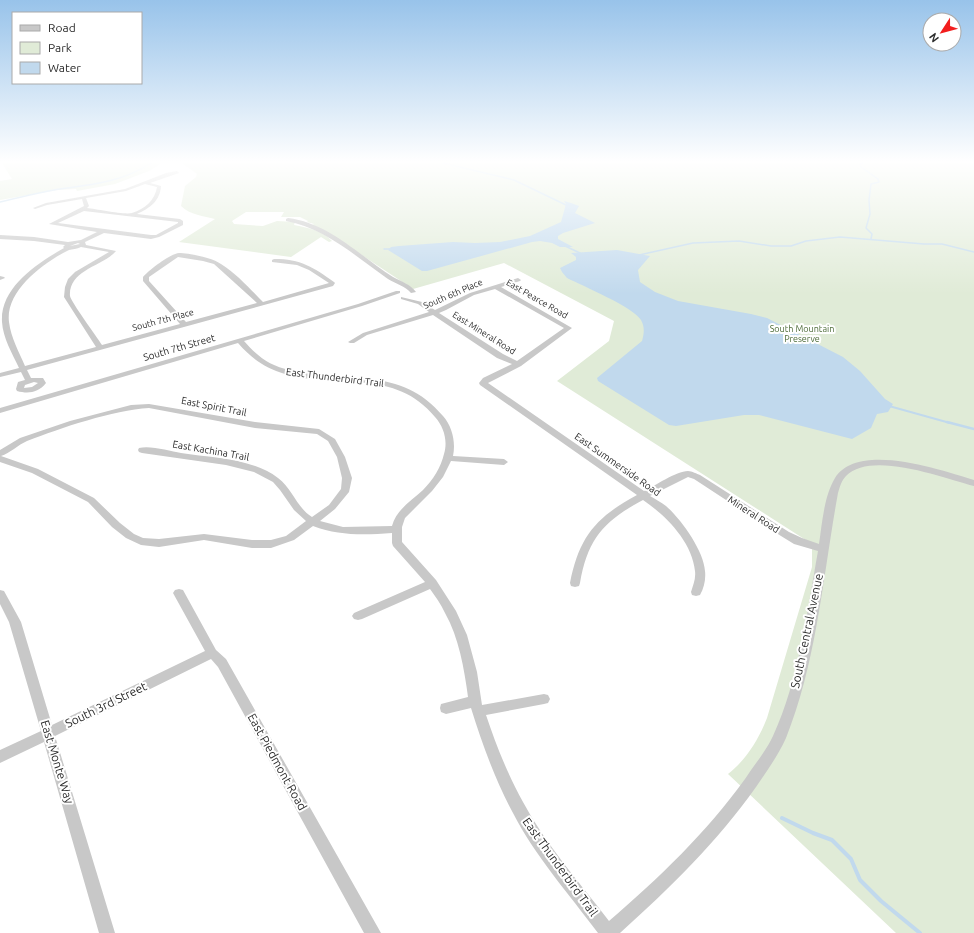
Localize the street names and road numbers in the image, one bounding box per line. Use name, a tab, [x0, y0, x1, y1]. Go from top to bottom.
street label: South 6th Place	[422, 277, 484, 311]
street label: East Pearce Road	[504, 277, 570, 321]
street label: South 7th Place	[131, 307, 195, 333]
street label: East Mineral Road	[451, 310, 517, 356]
street label: South 7th Street	[142, 332, 216, 363]
street label: East Thunderbird Trail	[285, 366, 385, 389]
street label: East Spirit Trail	[180, 395, 248, 418]
street label: East Summerside Road	[573, 431, 663, 498]
street label: East Kachina Trail	[172, 438, 250, 463]
street label: Mineral Road	[726, 494, 782, 535]
street label: South Central Avenue	[788, 572, 825, 689]
street label: South 3rd Street	[63, 679, 149, 730]
street label: East Piedmont Road	[245, 711, 309, 812]
street label: East Monte Way	[39, 718, 76, 805]
street label: East Thunderbird Trail	[520, 815, 600, 918]

